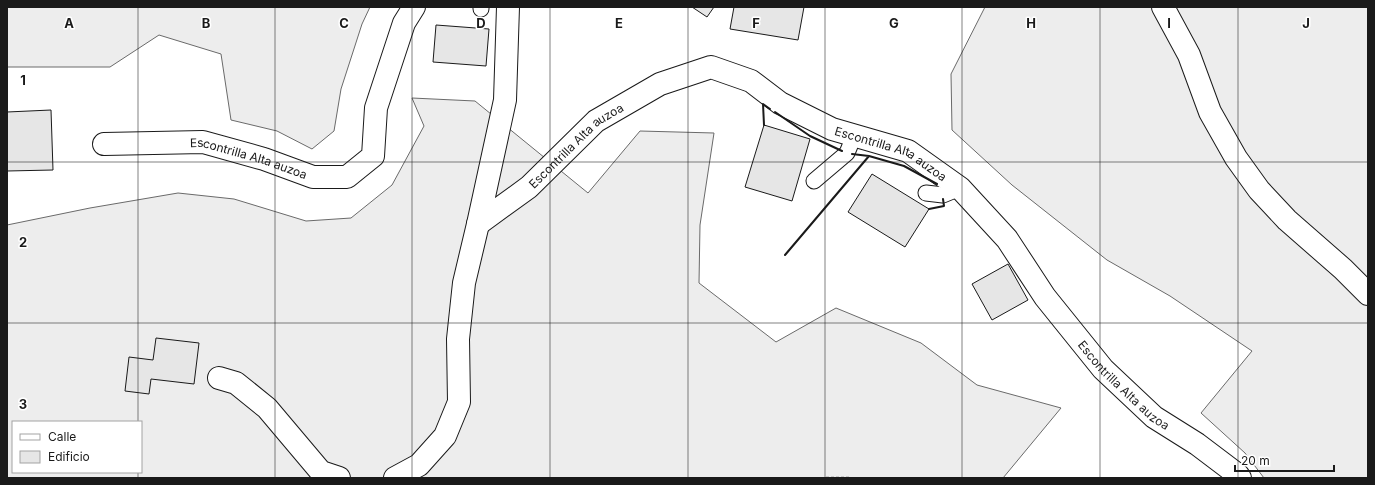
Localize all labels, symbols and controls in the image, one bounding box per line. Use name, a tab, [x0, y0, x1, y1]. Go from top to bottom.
text: A	[64, 15, 74, 31]
text: B	[202, 15, 211, 31]
text: C	[339, 15, 349, 31]
text: D	[476, 15, 486, 31]
text: E	[615, 15, 623, 31]
text: F	[752, 15, 760, 31]
text: G	[889, 15, 899, 31]
text: H	[1026, 15, 1036, 31]
text: I	[1167, 15, 1171, 31]
text: J	[1302, 15, 1310, 31]
text: 1	[20, 72, 26, 88]
street label: Escontrilla Alta auzoa	[525, 99, 626, 191]
street label: Escontrilla Alta auzoa	[833, 123, 950, 184]
street label: Escontrilla Alta auzoa	[190, 134, 309, 182]
text: 2	[19, 234, 27, 250]
street label: Escontrilla Alta auzoa	[1075, 337, 1173, 433]
text: 3	[19, 396, 27, 412]
legend	[12, 421, 142, 473]
text: Calle	[48, 429, 76, 444]
scale bar	[1235, 447, 1334, 473]
text: Edificio	[48, 449, 90, 464]
text: 20 m	[1241, 453, 1270, 468]

